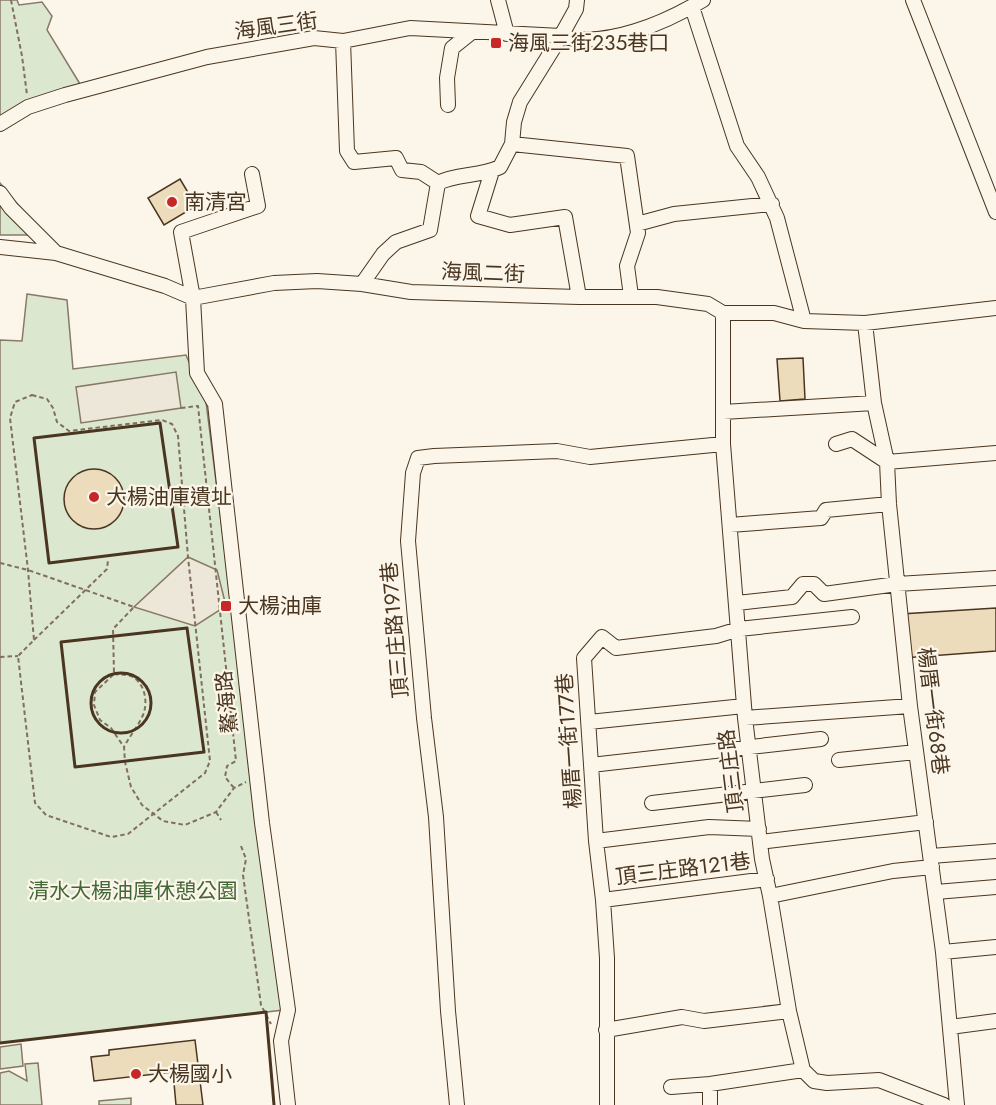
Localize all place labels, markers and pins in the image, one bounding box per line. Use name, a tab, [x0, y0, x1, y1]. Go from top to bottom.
place label: 海風三街235巷口	[508, 28, 669, 58]
marker: 海風三街235巷口	[489, 36, 503, 50]
place label: 南清宮	[184, 187, 247, 217]
marker: 南清宮	[165, 195, 179, 209]
place label: 大楊油庫遺址	[106, 482, 232, 512]
marker: 大楊油庫遺址	[87, 490, 101, 504]
place label: 大楊油庫	[238, 591, 322, 621]
marker: 大楊油庫	[219, 599, 233, 613]
place label: 大楊國小	[148, 1059, 232, 1089]
marker: 大楊國小	[129, 1067, 143, 1081]

